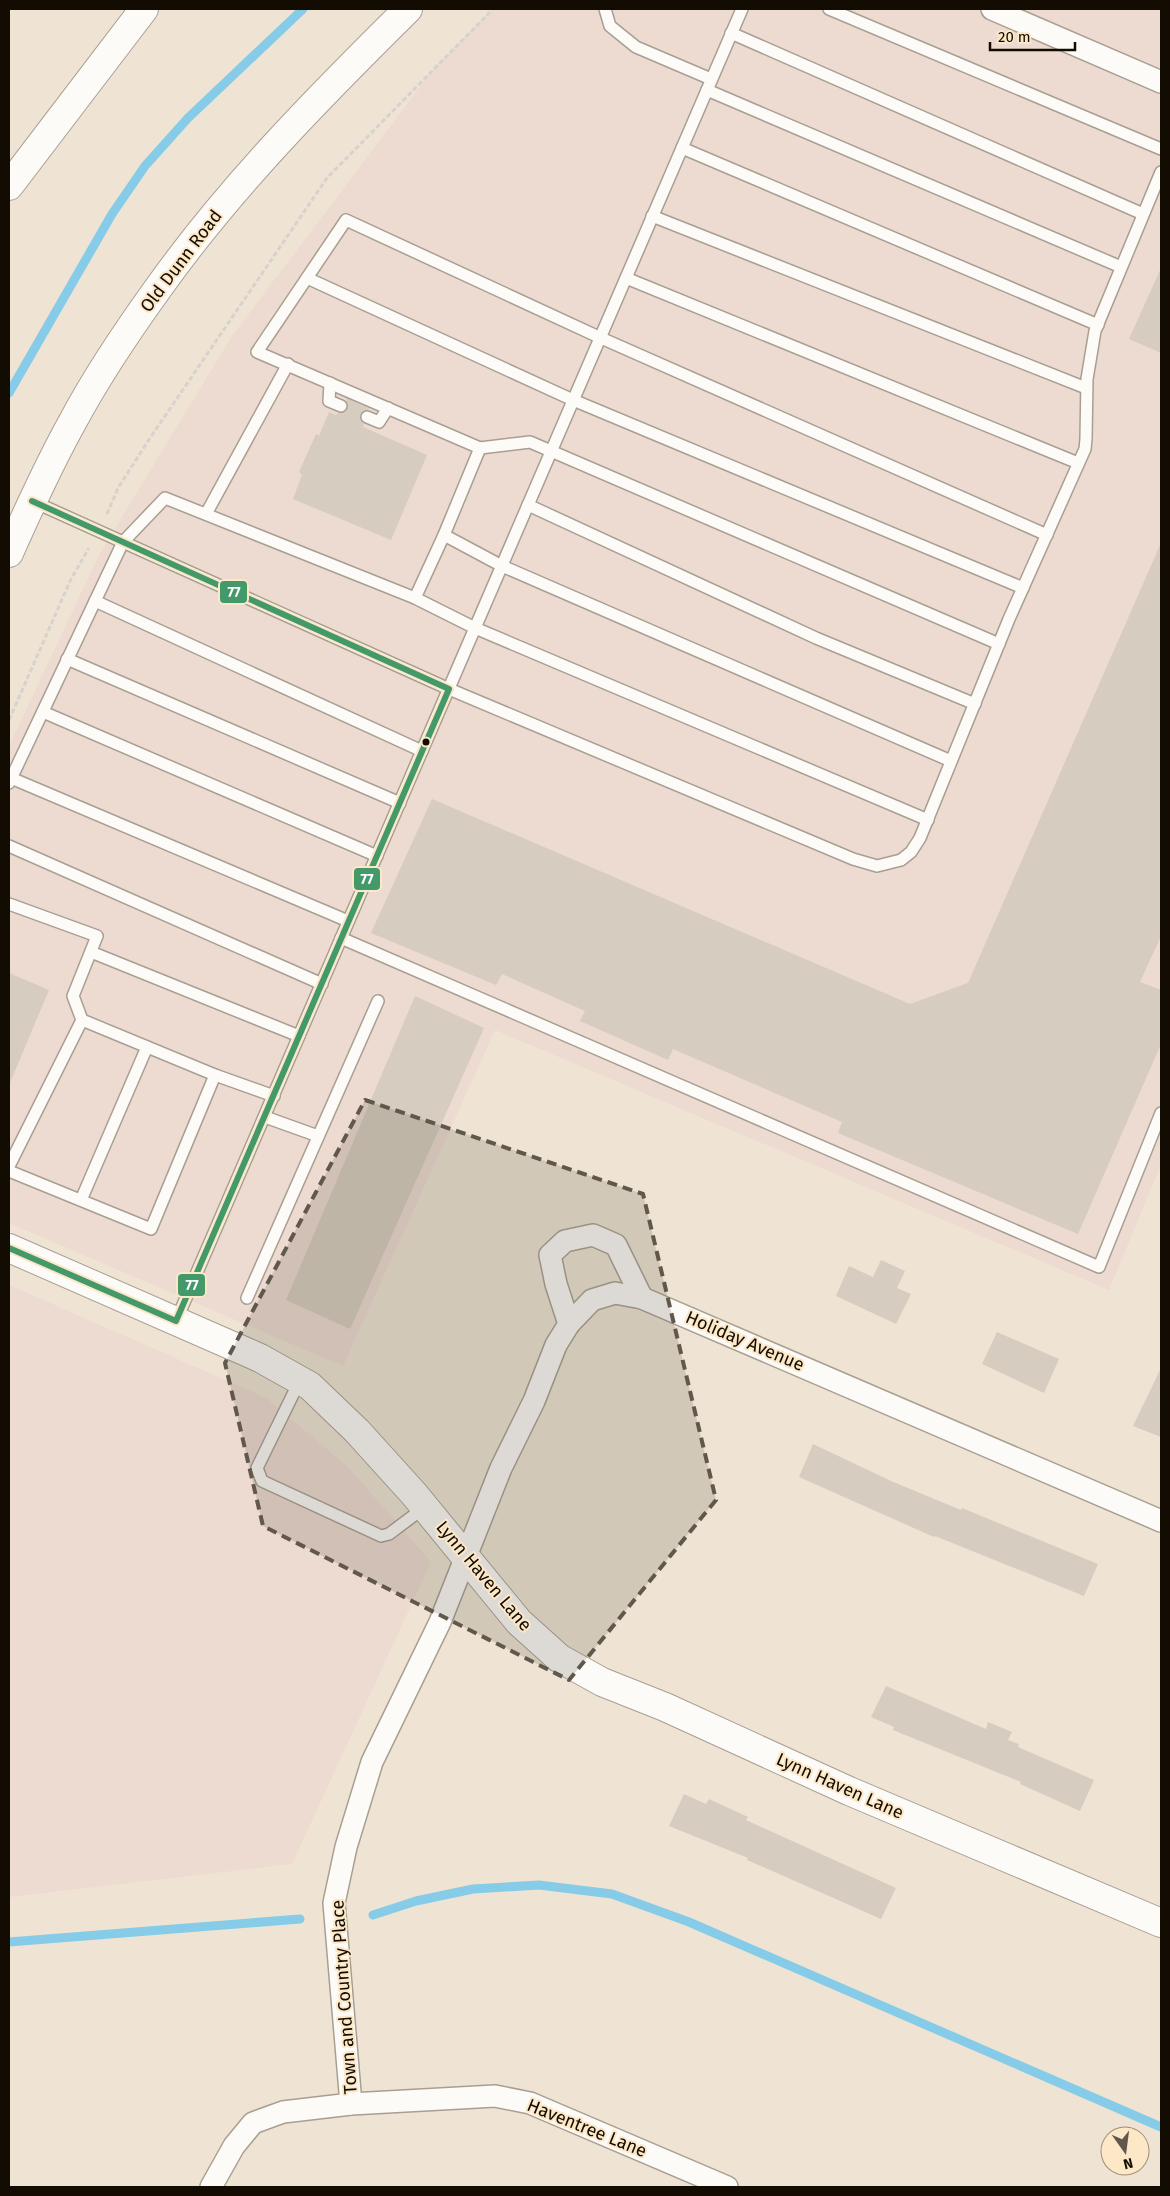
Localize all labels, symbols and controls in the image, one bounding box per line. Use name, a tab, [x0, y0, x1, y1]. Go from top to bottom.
scale bar	[990, 20, 1075, 52]
text: 20 m	[998, 28, 1031, 46]
street label: Old Dunn Road	[135, 205, 227, 317]
line badge: 77	[219, 580, 248, 604]
text: 77	[227, 584, 241, 601]
unlabelled marker	[421, 737, 431, 747]
line badge: 77	[353, 867, 381, 891]
text: 77	[360, 871, 374, 888]
line badge: 77	[177, 1273, 206, 1297]
text: 77	[185, 1277, 199, 1294]
street label: Holiday Avenue	[682, 1306, 808, 1376]
street label: Lynn Haven Lane	[432, 1516, 536, 1636]
street label: Lynn Haven Lane	[773, 1748, 907, 1824]
street label: Town and Country Place	[326, 1899, 362, 2095]
street label: Haventree Lane	[524, 2094, 650, 2162]
north arrow	[1100, 2126, 1150, 2176]
text: N	[1121, 2154, 1135, 2173]

